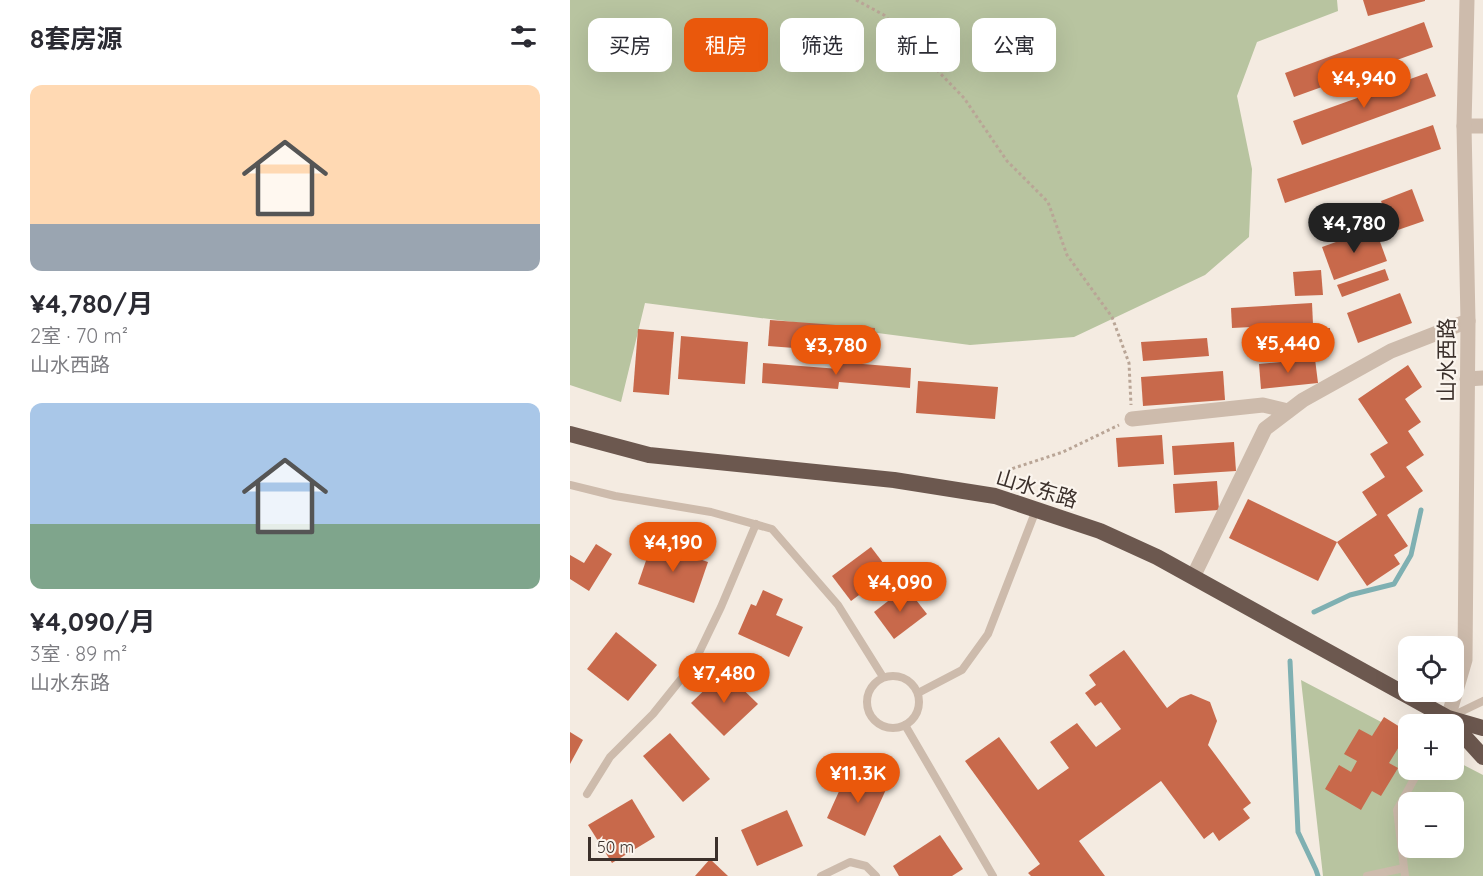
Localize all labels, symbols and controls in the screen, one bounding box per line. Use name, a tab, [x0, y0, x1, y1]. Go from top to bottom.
chip: 买房	[588, 18, 672, 72]
chip: 租房	[684, 18, 768, 72]
chip: 筛选	[780, 18, 864, 72]
chip: 新上	[876, 18, 960, 72]
chip: 公寓	[972, 18, 1056, 72]
icon: filters	[507, 20, 540, 53]
text: 8套房源	[30, 22, 122, 55]
pin: ¥4,940	[1315, 58, 1413, 109]
text: ¥4,940	[1332, 65, 1396, 90]
icon: home	[231, 124, 339, 232]
pin: ¥4,780	[1305, 203, 1403, 254]
text: ¥4,780	[1322, 210, 1386, 235]
text: ¥4,780/月	[30, 287, 153, 320]
street label: 山水西路	[1433, 318, 1459, 402]
text: 2室 · 70 m²	[30, 323, 128, 348]
pin: ¥5,440	[1239, 323, 1337, 374]
pin: ¥3,780	[787, 325, 885, 376]
text: ¥5,440	[1256, 330, 1320, 355]
text: ¥3,780	[805, 332, 867, 357]
text: 山水西路	[30, 352, 110, 377]
icon: home	[231, 442, 339, 550]
street label: 山水东路	[993, 463, 1081, 513]
pin: ¥4,190	[624, 522, 722, 573]
text: ¥4,190	[643, 529, 703, 554]
pin: ¥4,090	[851, 562, 949, 613]
text: ¥4,090	[867, 569, 933, 594]
text: ¥4,090/月	[30, 605, 155, 638]
map controls	[1398, 636, 1464, 858]
button: locate	[1398, 636, 1464, 702]
text: 3室 · 89 m²	[30, 641, 127, 666]
pin: ¥7,480	[675, 653, 773, 704]
text: ¥7,480	[693, 660, 755, 685]
text: 山水东路	[30, 670, 110, 695]
button: +	[1398, 714, 1464, 780]
pin: ¥11.3K	[809, 753, 907, 804]
text: ¥11.3K	[830, 760, 886, 785]
button: −	[1398, 792, 1464, 858]
scale bar	[588, 834, 718, 862]
text: 50 m	[597, 837, 634, 857]

